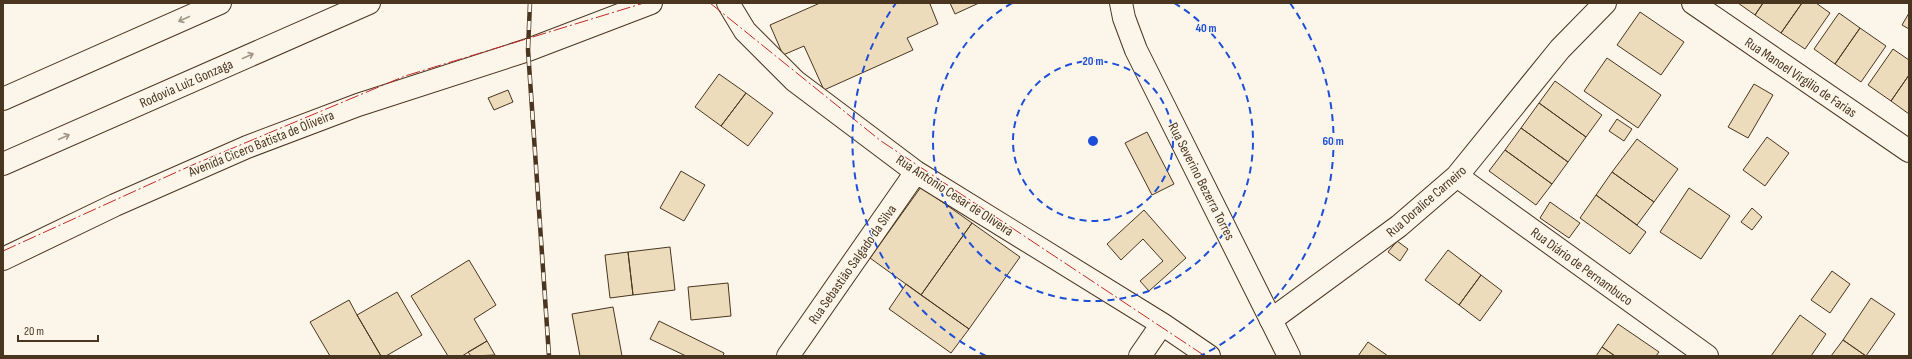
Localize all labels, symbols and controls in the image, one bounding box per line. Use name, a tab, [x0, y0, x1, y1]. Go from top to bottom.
one-way arrow	[179, 15, 191, 23]
text: 40 m	[1195, 21, 1217, 36]
street label: Rua Manoel Virgilio de Farias	[1742, 34, 1860, 121]
one-way arrow	[241, 52, 253, 60]
text: 20 m	[1083, 54, 1103, 69]
street label: Rodovia Luiz Gonzaga	[137, 55, 235, 112]
street label: Avenida Cicero Batista de Oliveira	[185, 106, 336, 181]
street label: Rua Severino Bezerra Torres	[1165, 120, 1239, 243]
one-way arrow	[58, 133, 70, 140]
centre of rings	[1086, 134, 1100, 148]
text: 60 m	[1322, 134, 1344, 149]
street label: Rua Antonio Cesar de Oliveira	[893, 151, 1017, 240]
street label: Rua Doralice Carneiro	[1383, 162, 1470, 241]
street label: Rua Sebastião Salgado da Silva	[805, 201, 900, 327]
street label: Rua Diário de Pernambuco	[1527, 224, 1636, 309]
scale bar	[18, 317, 98, 343]
text: 20 m	[24, 324, 44, 339]

